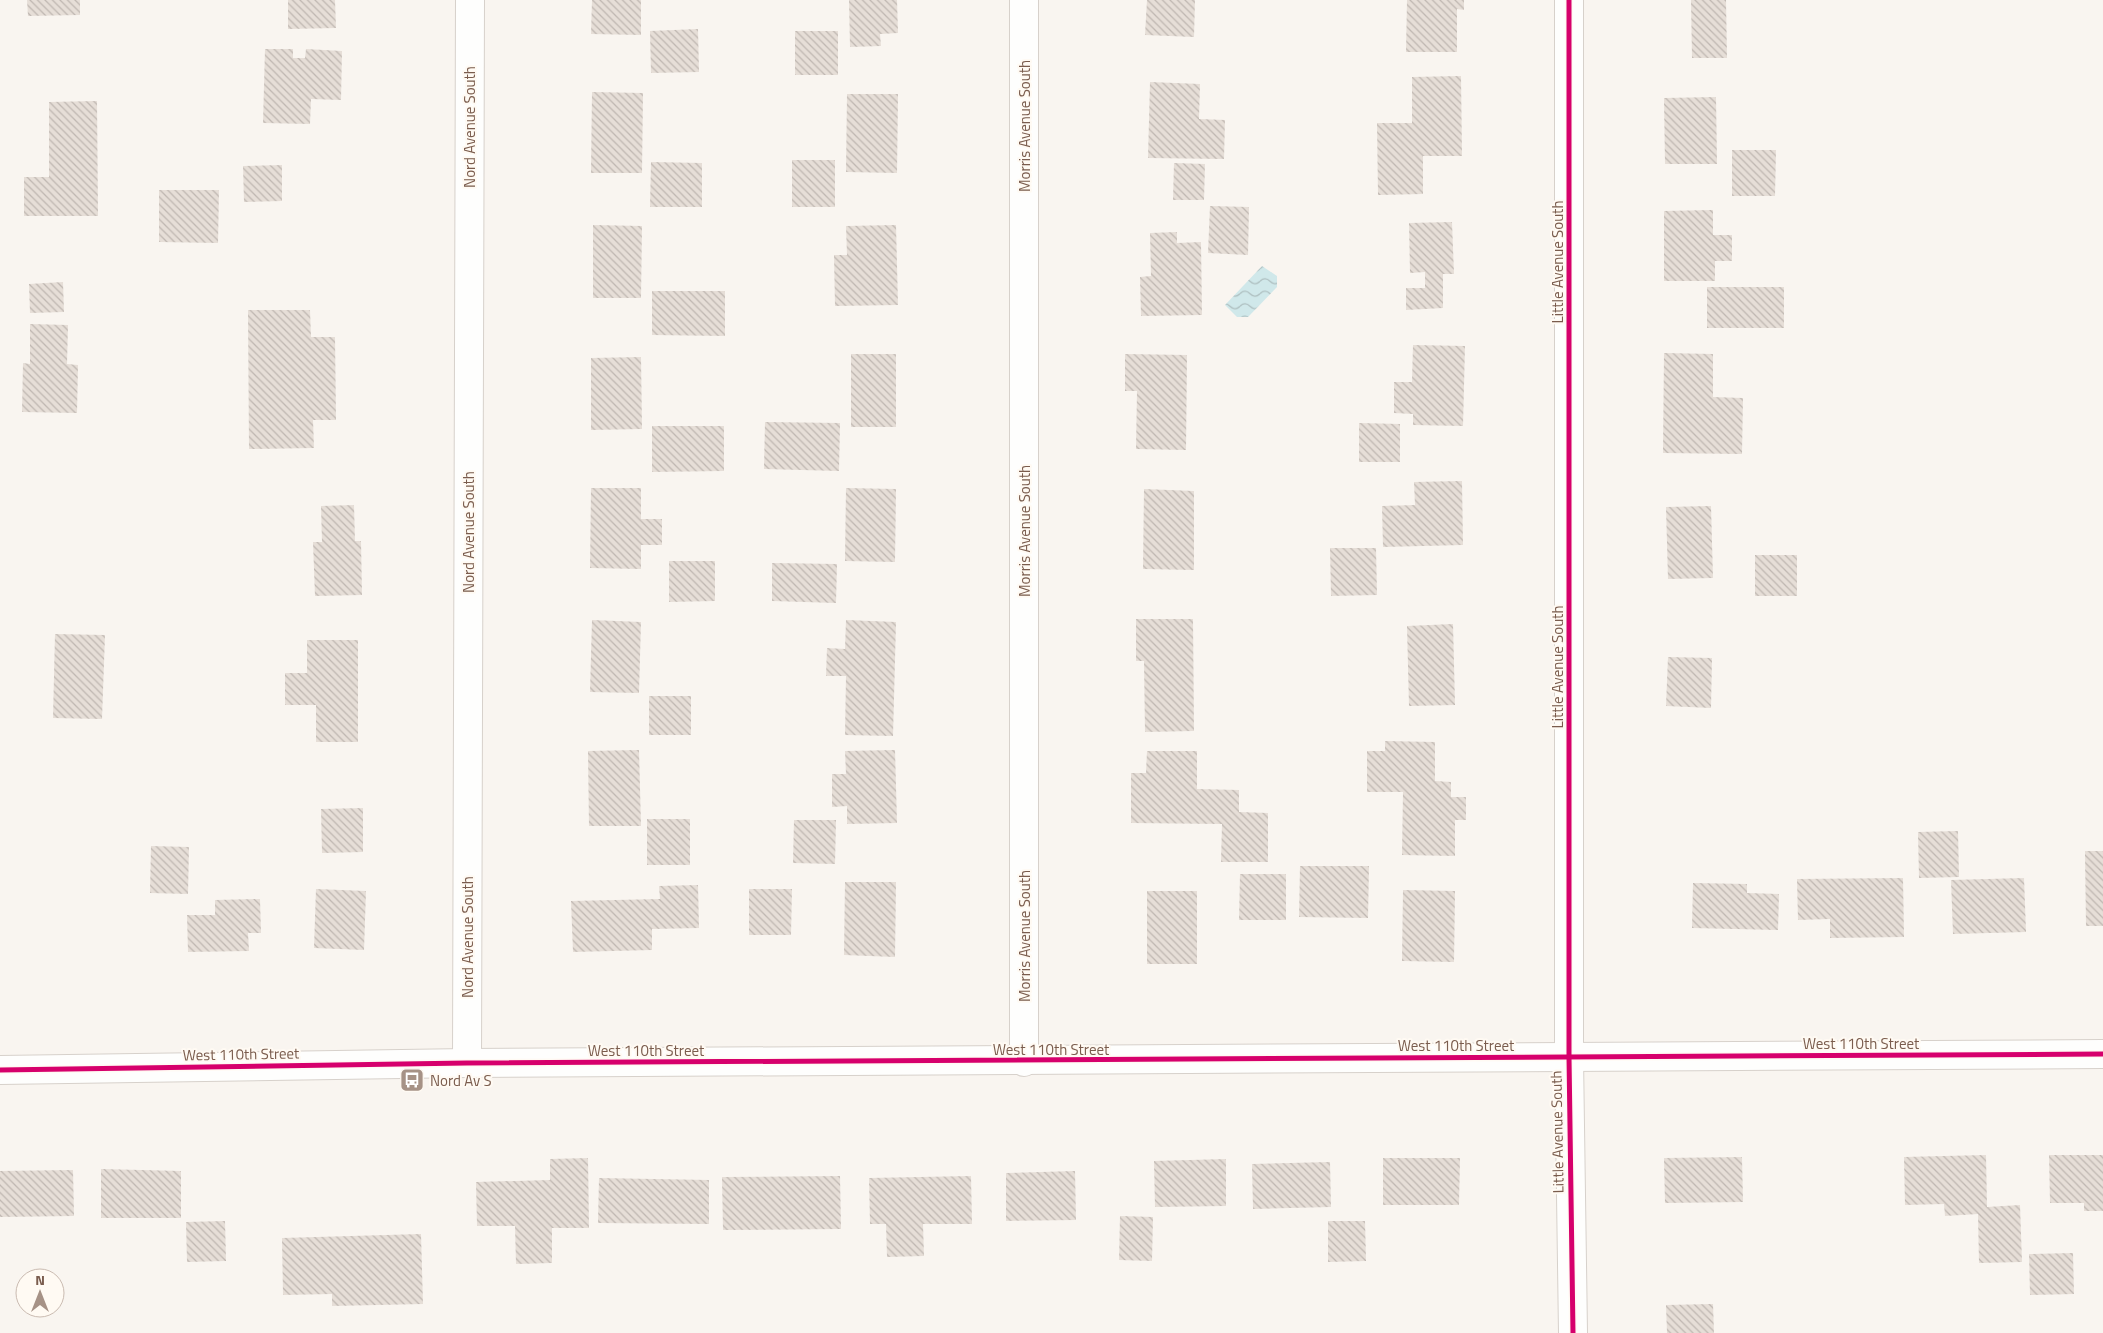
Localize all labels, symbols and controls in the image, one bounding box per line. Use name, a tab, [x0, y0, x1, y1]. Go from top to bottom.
street label: Morris Avenue South	[1013, 60, 1036, 192]
street label: Nord Avenue South	[458, 66, 481, 188]
street label: Little Avenue South	[1546, 201, 1569, 323]
street label: Morris Avenue South	[1013, 465, 1036, 597]
street label: Nord Avenue South	[457, 471, 480, 593]
street label: Little Avenue South	[1546, 606, 1569, 728]
street label: Morris Avenue South	[1013, 870, 1036, 1002]
street label: Nord Avenue South	[456, 876, 479, 998]
street label: West 110th Street	[1803, 1032, 1920, 1055]
street label: West 110th Street	[1398, 1034, 1515, 1057]
street label: West 110th Street	[993, 1038, 1110, 1061]
street label: West 110th Street	[588, 1039, 705, 1062]
street label: West 110th Street	[183, 1041, 300, 1067]
bus stop icon: Nord Av S	[399, 1067, 425, 1093]
place label: Nord Av S	[430, 1069, 492, 1092]
street label: Little Avenue South	[1544, 1070, 1570, 1194]
north arrow	[15, 1268, 65, 1318]
text: N	[35, 1269, 45, 1290]

